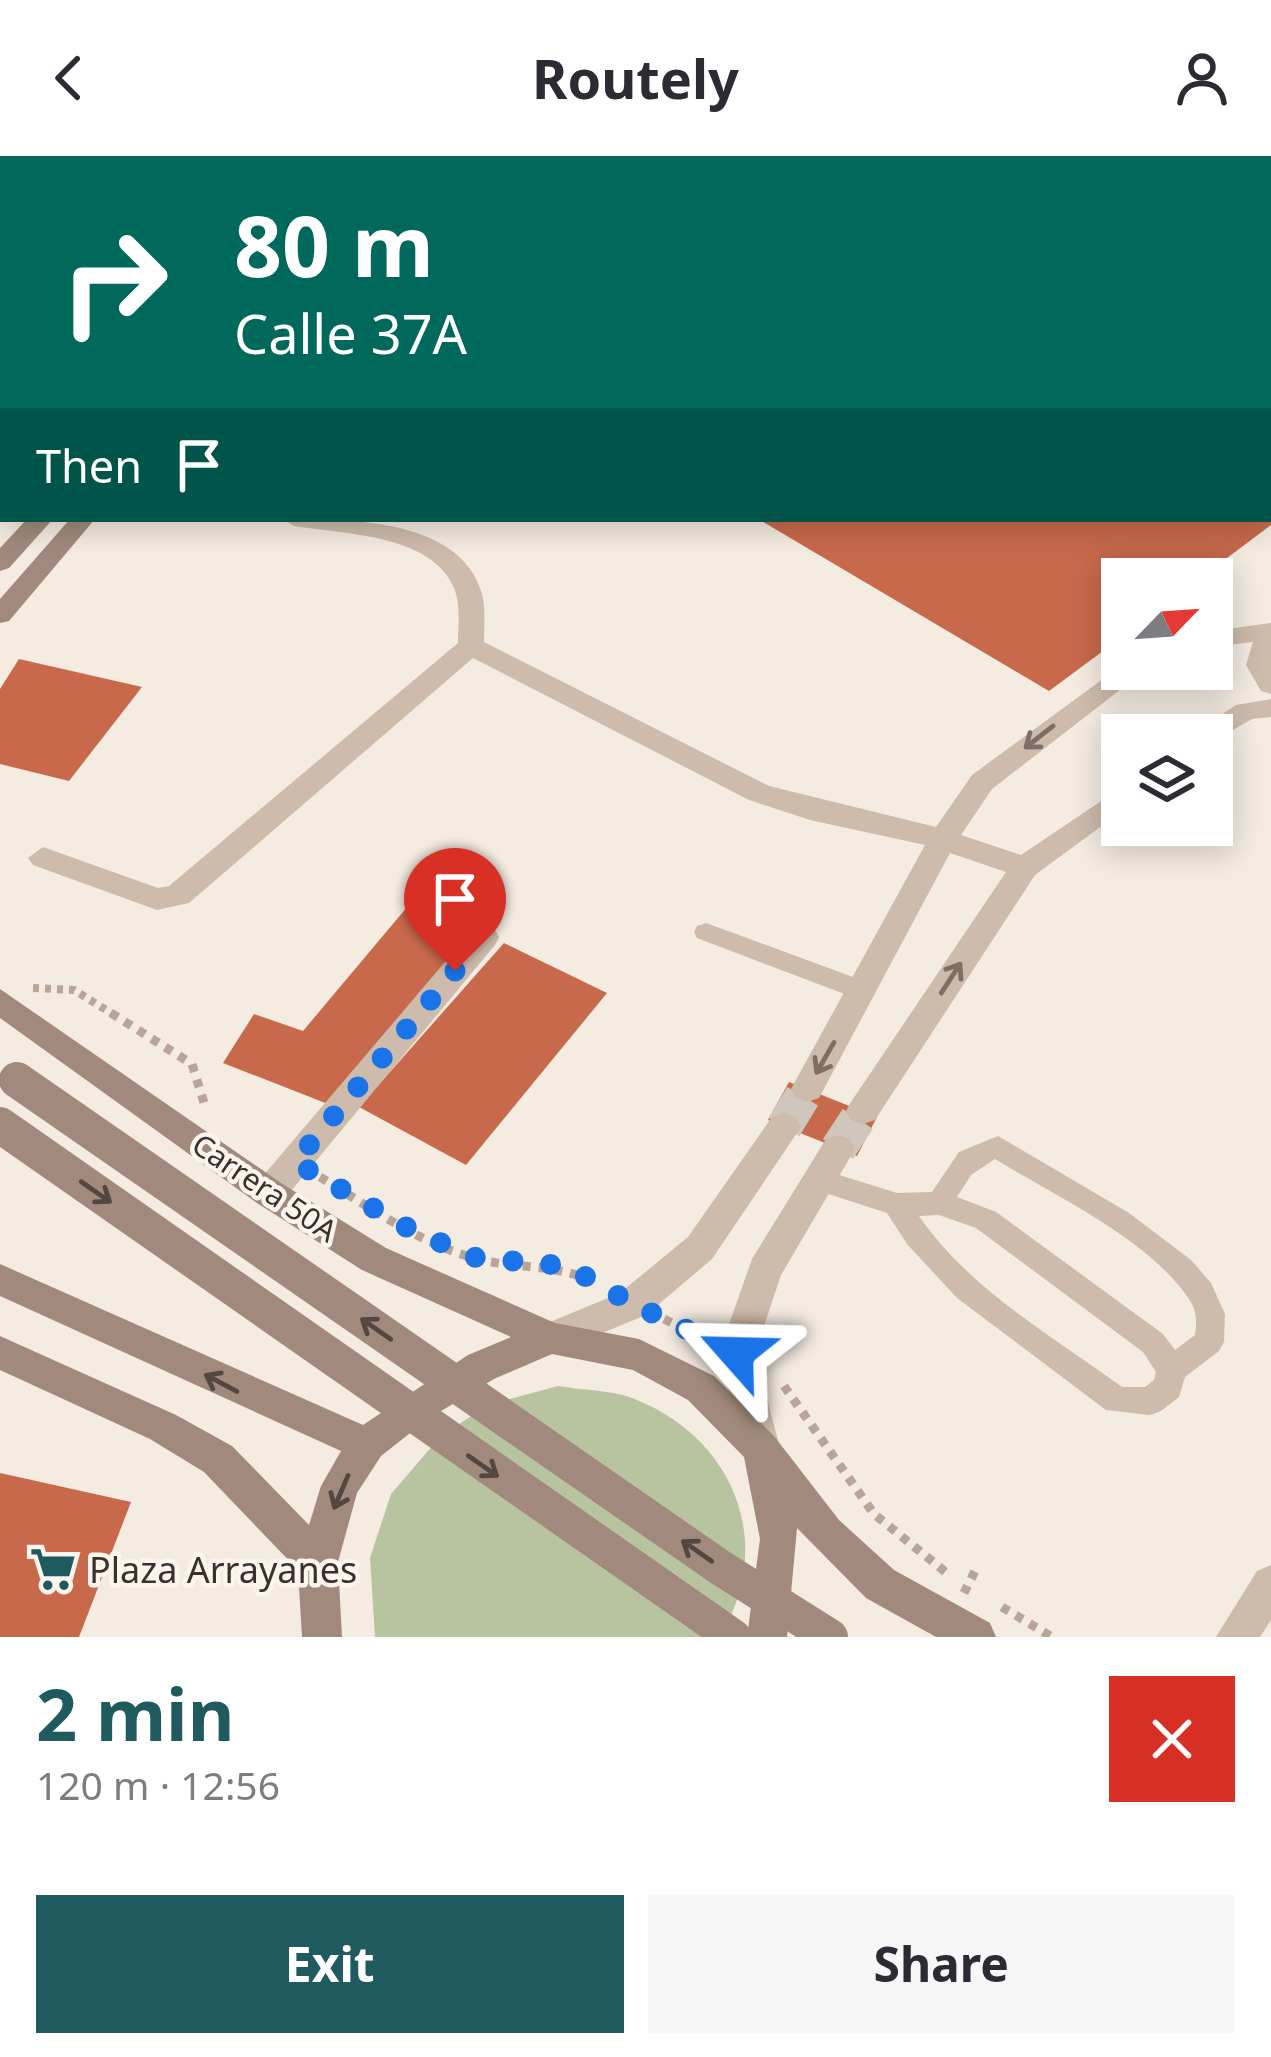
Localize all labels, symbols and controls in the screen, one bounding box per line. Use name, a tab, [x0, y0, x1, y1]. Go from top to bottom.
text: Routely	[532, 41, 739, 115]
icon: back	[36, 45, 102, 111]
icon: person	[1169, 45, 1235, 111]
text: 80 m	[234, 187, 434, 302]
icon: right	[36, 204, 192, 360]
text: Calle 37A	[234, 296, 467, 370]
icon: arrive	[166, 432, 232, 498]
text: Then	[36, 435, 142, 496]
north arrow	[1101, 558, 1233, 690]
map controls	[1101, 558, 1233, 846]
button: layers	[1101, 714, 1233, 846]
one-way arrow	[1024, 723, 1056, 750]
pin	[404, 848, 506, 971]
icon: arrive	[422, 866, 488, 932]
one-way arrow	[939, 962, 964, 996]
one-way arrow	[813, 1040, 837, 1075]
street label: Carrera 50A	[184, 1123, 346, 1251]
one-way arrow	[78, 1180, 111, 1205]
position arrow	[673, 1290, 799, 1416]
one-way arrow	[360, 1317, 393, 1342]
one-way arrow	[205, 1371, 240, 1394]
one-way arrow	[466, 1453, 499, 1478]
one-way arrow	[329, 1473, 350, 1510]
one-way arrow	[680, 1539, 714, 1564]
supermarket icon: Plaza Arrayanes	[28, 1544, 78, 1594]
place label: Plaza Arrayanes	[89, 1545, 357, 1594]
text: 2 min	[36, 1664, 234, 1762]
button: close	[1109, 1676, 1235, 1802]
text: 120 m · 12:56	[36, 1758, 280, 1811]
button: Exit	[36, 1895, 624, 2033]
button: Share	[648, 1895, 1235, 2033]

